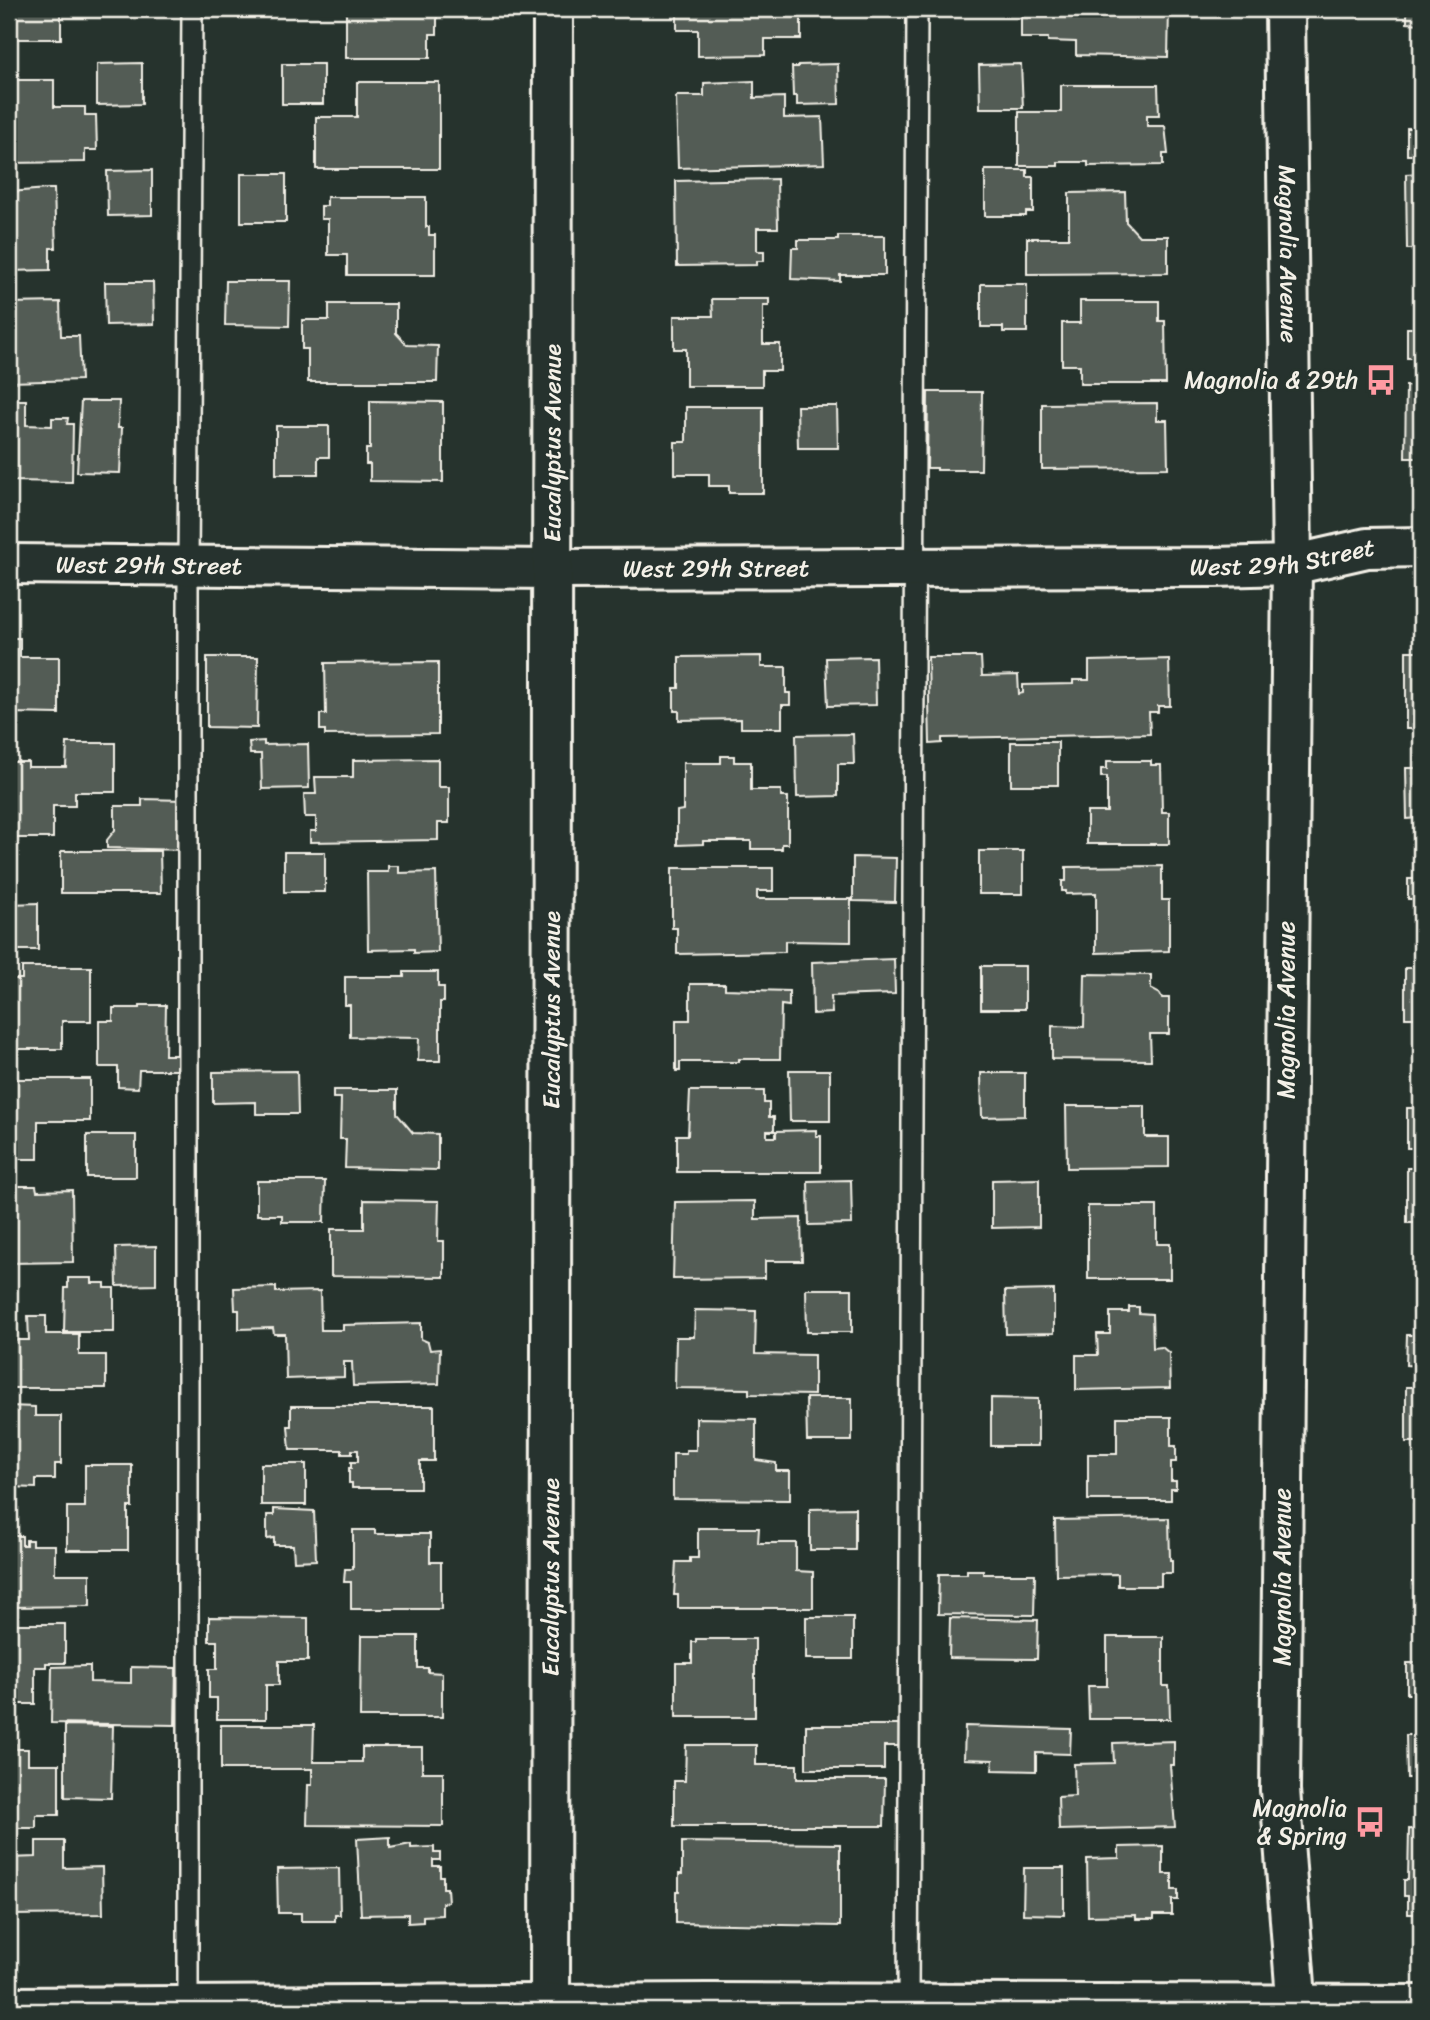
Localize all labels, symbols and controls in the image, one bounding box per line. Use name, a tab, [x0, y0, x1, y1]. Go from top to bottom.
street label: Magnolia Avenue	[1266, 165, 1310, 343]
street label: Eucalyptus Avenue	[531, 343, 573, 542]
place label: Magnolia & 29th	[1184, 359, 1358, 401]
bus stop icon: Magnolia & 29th	[1364, 363, 1398, 397]
street label: West 29th Street	[1190, 527, 1375, 588]
street label: West 29th Street	[56, 543, 242, 587]
street label: West 29th Street	[623, 547, 809, 590]
street label: Eucalyptus Avenue	[530, 910, 573, 1109]
street label: Magnolia Avenue	[1265, 921, 1307, 1099]
street label: Eucalyptus Avenue	[530, 1477, 572, 1676]
street label: Magnolia Avenue	[1261, 1488, 1303, 1666]
place label: Magnolia & Spring	[1253, 1787, 1347, 1857]
bus stop icon: Magnolia & Spring	[1353, 1805, 1387, 1839]

